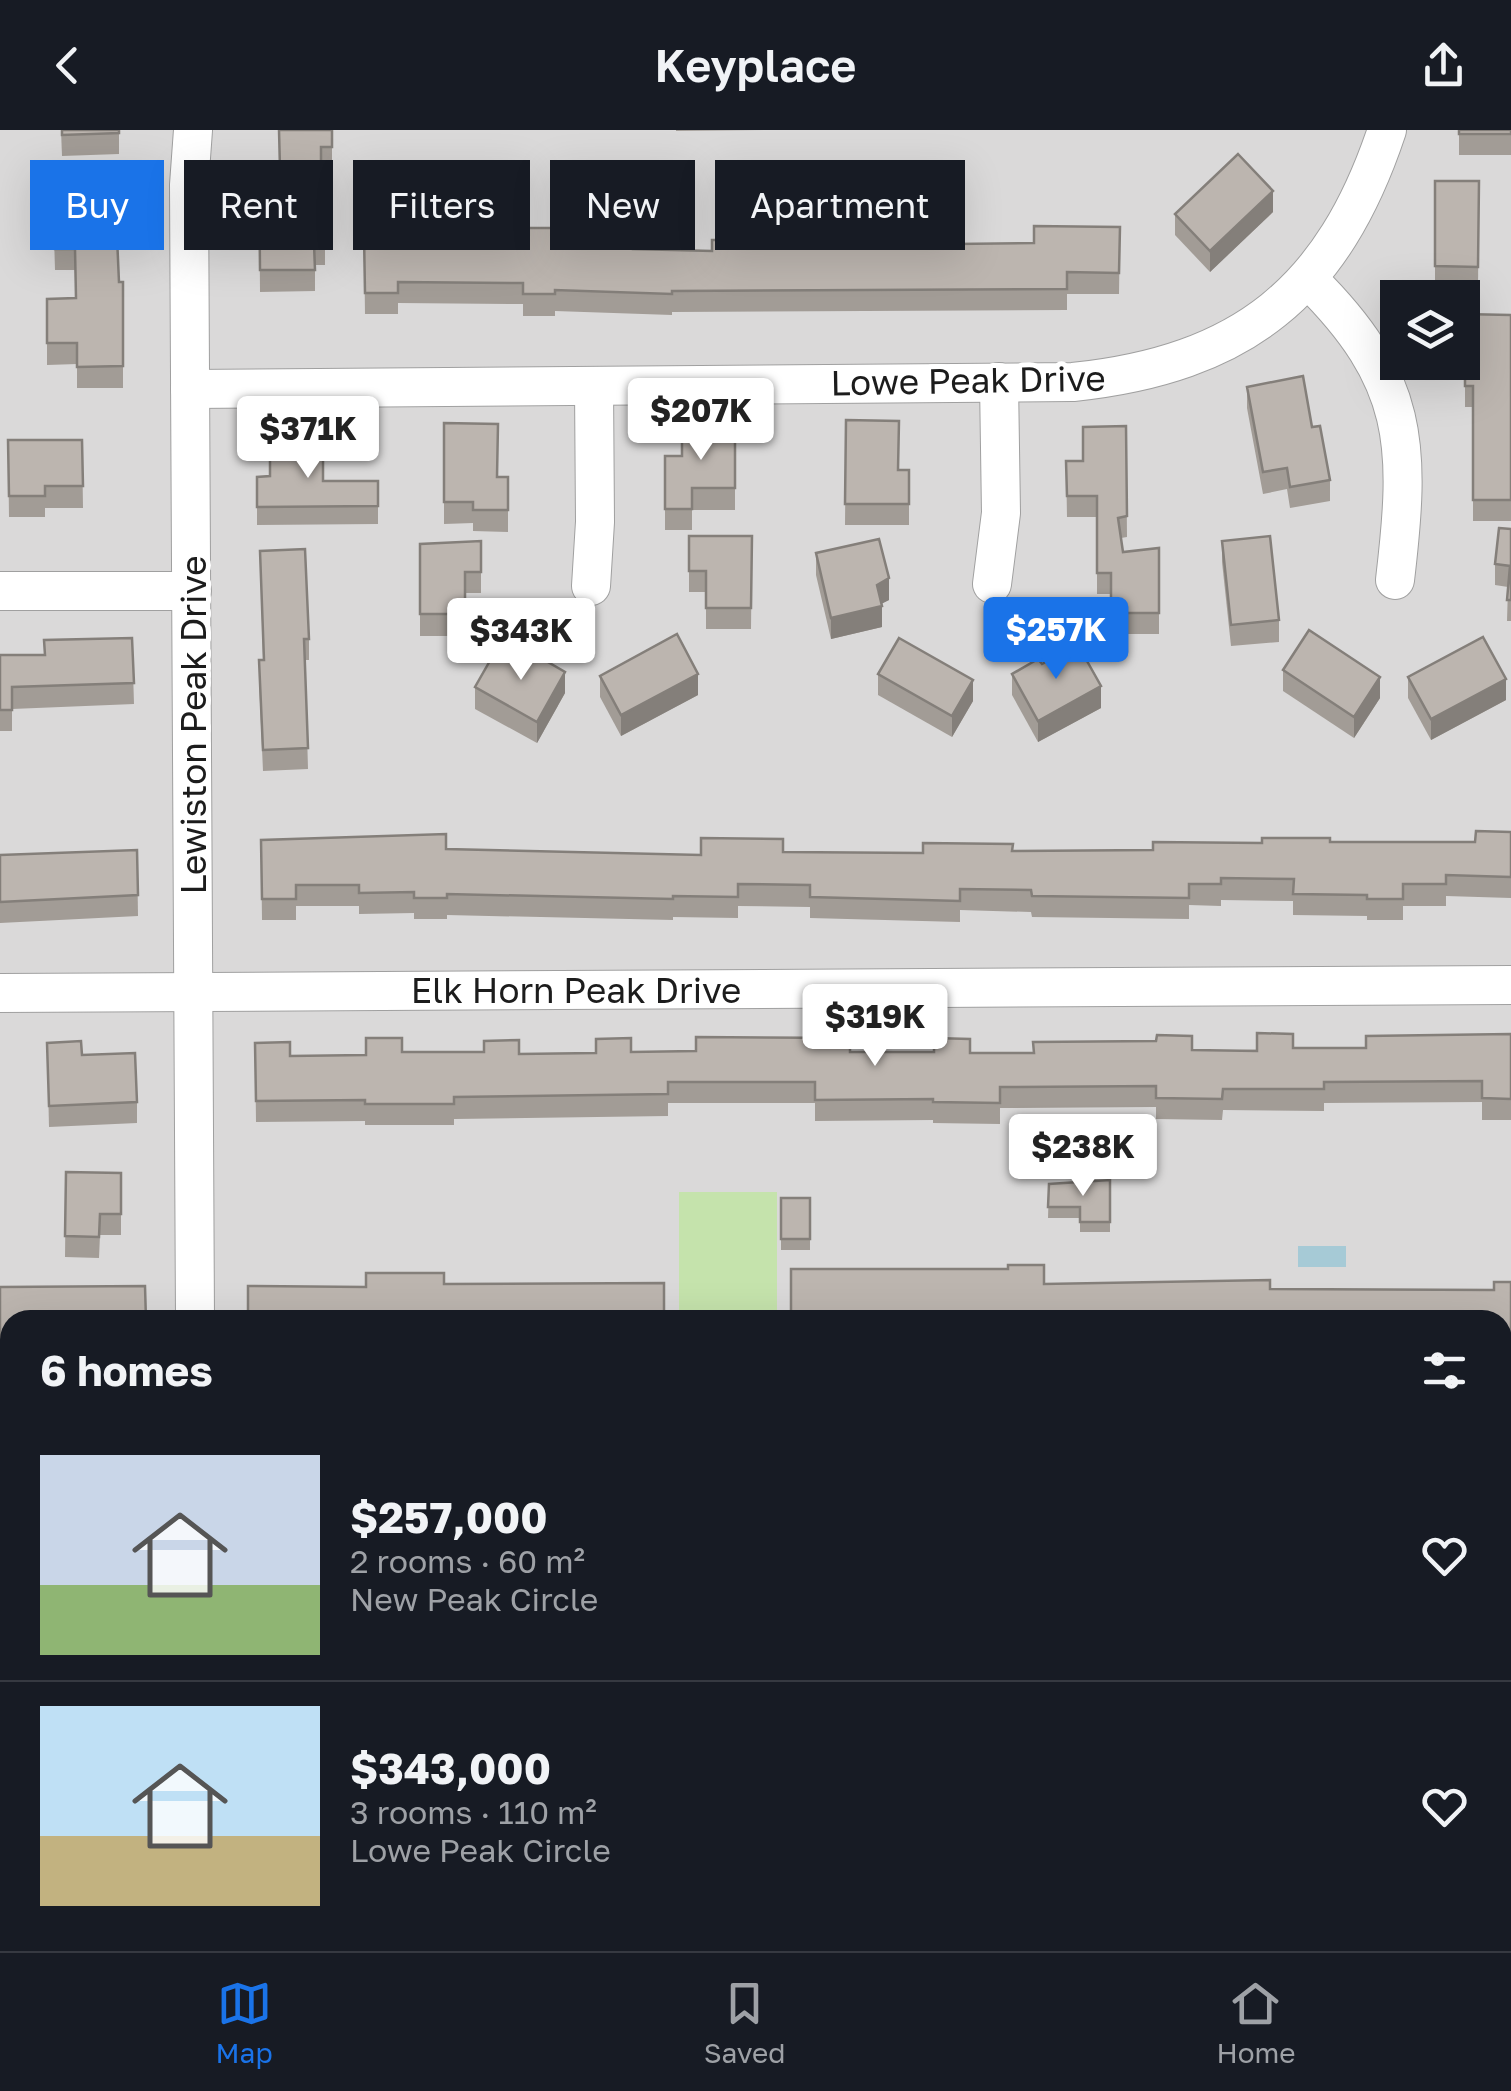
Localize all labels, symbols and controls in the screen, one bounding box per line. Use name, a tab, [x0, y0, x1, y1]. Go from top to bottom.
icon: back	[40, 38, 95, 93]
text: Keyplace	[655, 38, 856, 92]
icon: share	[1416, 38, 1471, 93]
chip: Buy	[30, 160, 164, 250]
chip: Rent	[184, 160, 333, 250]
chip: Filters	[353, 160, 530, 250]
chip: New	[550, 160, 695, 250]
chip: Apartment	[715, 160, 965, 250]
map controls	[1380, 280, 1480, 380]
button: layers	[1380, 280, 1480, 380]
street label: Lowe Peak Drive	[830, 357, 1106, 403]
pin: $207K	[631, 378, 771, 463]
text: $207K	[650, 391, 752, 429]
pin: $371K	[238, 396, 378, 481]
text: $371K	[259, 409, 357, 447]
street label: Lewiston Peak Drive	[172, 555, 214, 895]
pin: $257K	[986, 597, 1126, 682]
pin: $343K	[451, 598, 591, 683]
text: $257K	[1005, 610, 1107, 648]
text: $343K	[469, 611, 573, 649]
street label: Elk Horn Peak Drive	[411, 969, 741, 1011]
pin: $319K	[805, 984, 945, 1069]
text: $319K	[825, 997, 925, 1035]
pin: $238K	[1013, 1114, 1153, 1199]
text: $238K	[1031, 1127, 1135, 1165]
icon: filters	[1417, 1343, 1472, 1398]
text: 6 homes	[40, 1345, 213, 1395]
text: $257,000	[350, 1492, 548, 1542]
icon: home	[120, 1495, 240, 1615]
icon: heart	[1417, 1528, 1472, 1583]
text: 2 rooms · 60 m²	[350, 1542, 585, 1580]
text: New Peak Circle	[350, 1580, 598, 1618]
text: $343,000	[350, 1743, 551, 1793]
icon: home	[120, 1746, 240, 1866]
icon: heart	[1417, 1779, 1472, 1834]
text: 3 rooms · 110 m²	[350, 1793, 597, 1831]
text: Lowe Peak Circle	[350, 1831, 611, 1869]
tab: Map	[216, 1976, 273, 2069]
tab: Saved	[704, 1976, 785, 2069]
tab: Home	[1216, 1976, 1296, 2069]

